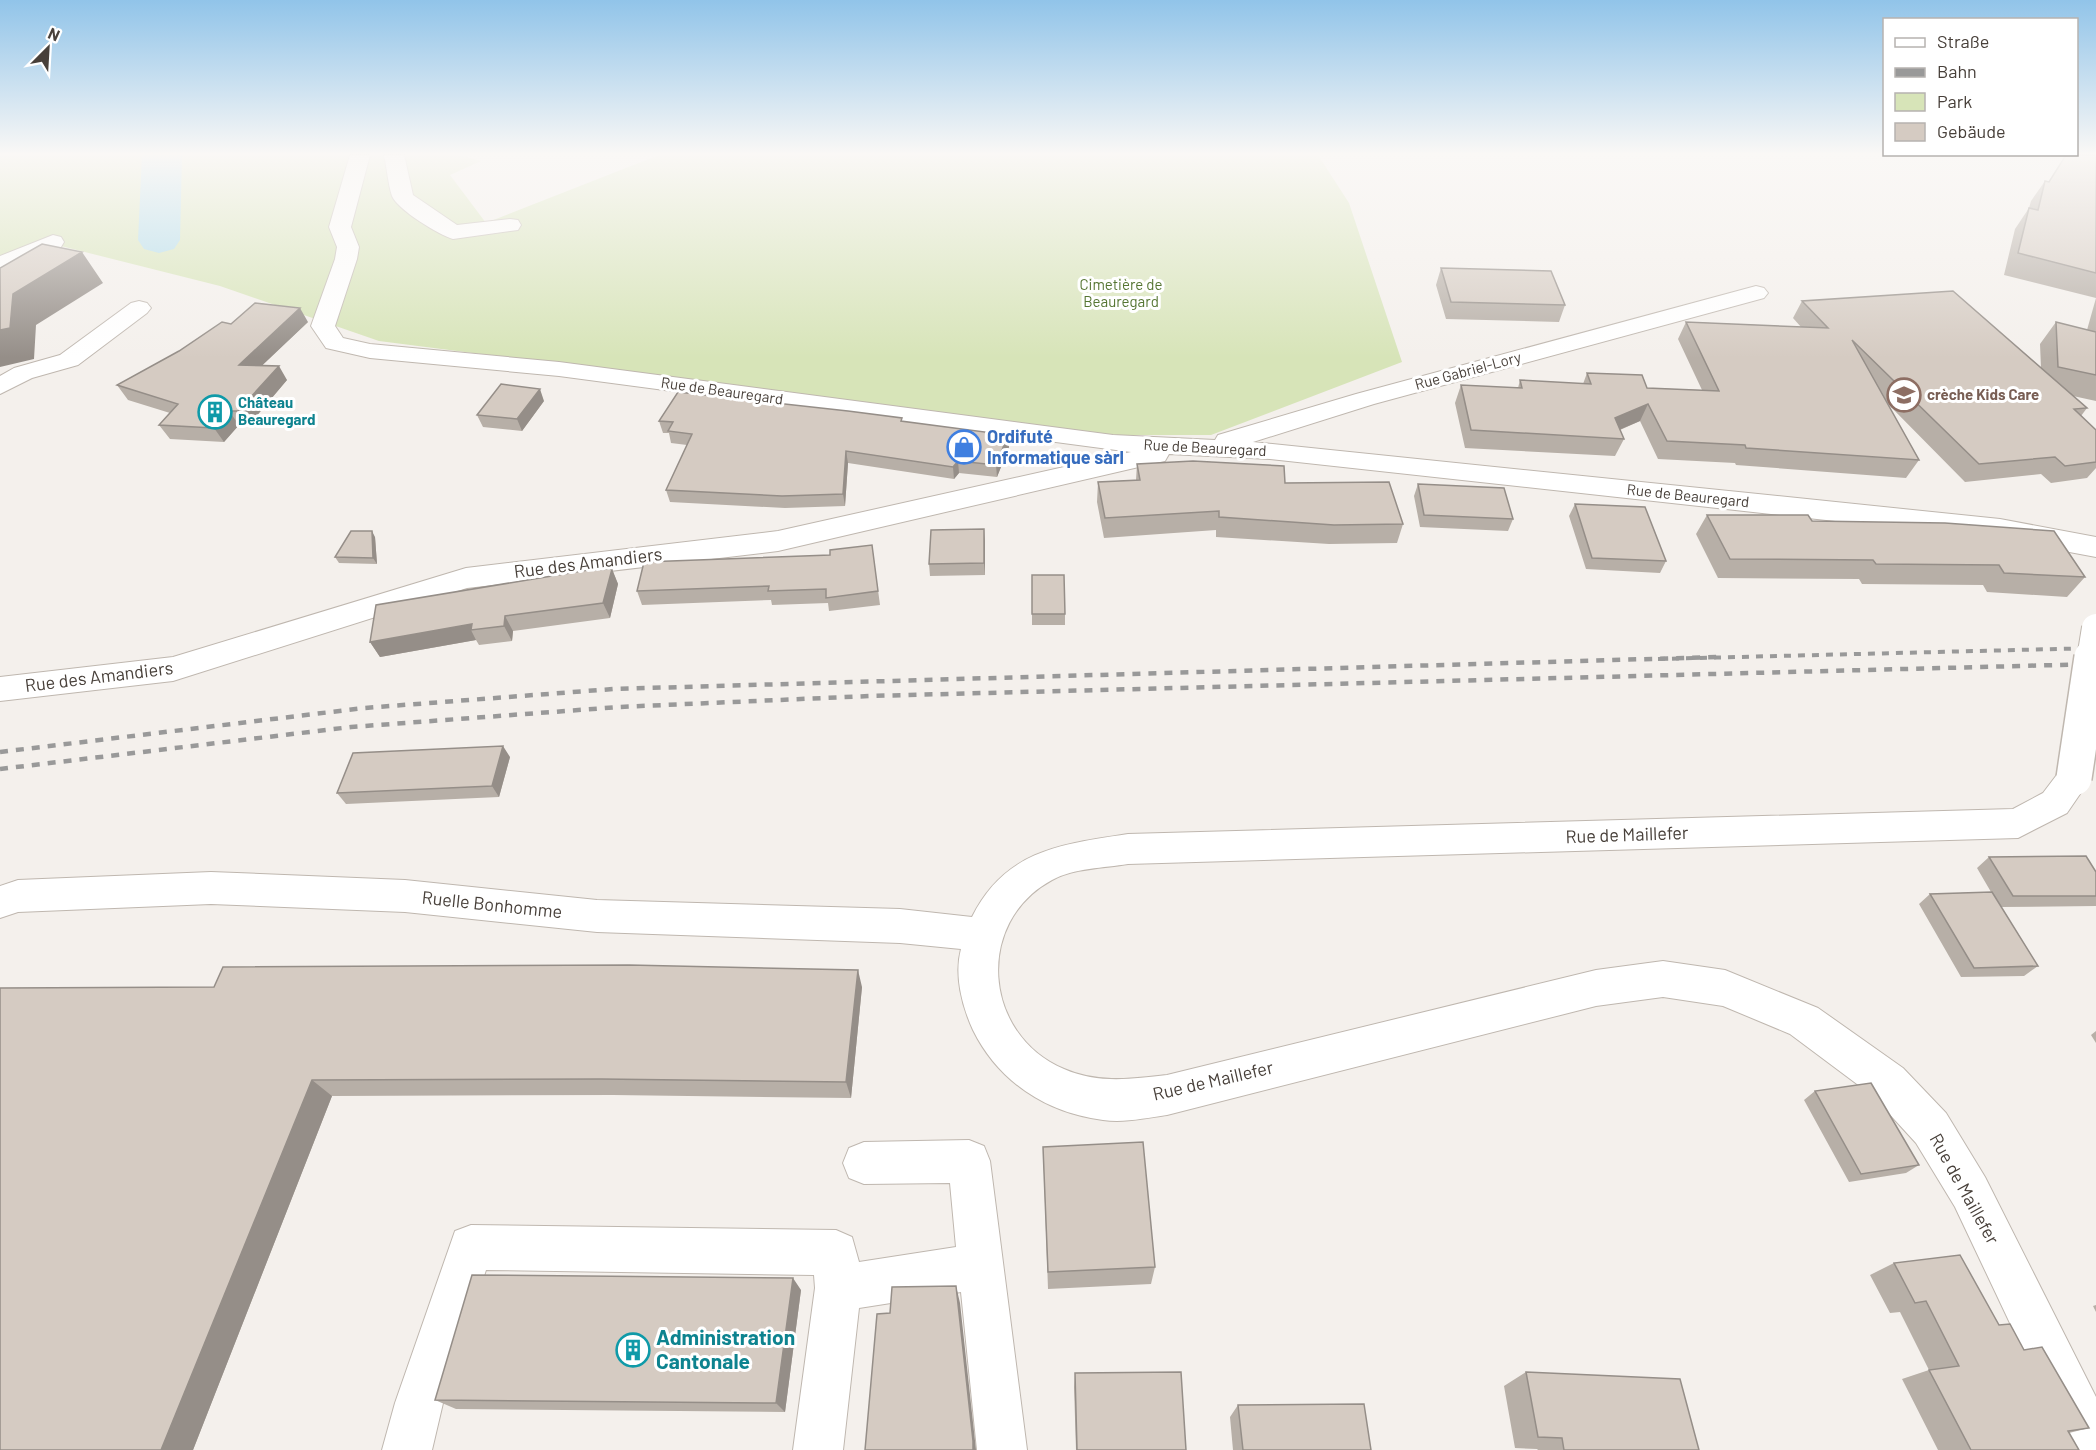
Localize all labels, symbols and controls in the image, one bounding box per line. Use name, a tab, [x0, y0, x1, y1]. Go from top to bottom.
north arrow	[18, 18, 78, 78]
legend	[1883, 18, 2078, 156]
text: N	[46, 23, 63, 45]
text: Straße	[1937, 30, 1989, 52]
text: Bahn	[1937, 60, 1977, 82]
text: Park	[1937, 90, 1972, 112]
text: Gebäude	[1937, 120, 2006, 142]
park label: Cimetière de Beauregard	[1080, 275, 1162, 310]
street label: Rue Gabriel-Lory	[1413, 347, 1523, 393]
street label: Rue de Beauregard	[660, 373, 784, 407]
school or university icon: crèche Kids Care	[1886, 377, 1922, 413]
place label: crèche Kids Care	[1927, 385, 2039, 403]
place label: Château Beauregard	[238, 393, 316, 428]
building icon: Château Beauregard	[197, 394, 233, 430]
place label: Ordifuté Informatique sàrl	[987, 425, 1124, 468]
shop icon: Ordifuté Informatique sàrl	[946, 429, 982, 465]
street label: Rue de Beauregard	[1143, 435, 1267, 459]
street label: Rue de Beauregard	[1626, 480, 1750, 510]
street label: Rue des Amandiers	[513, 542, 663, 582]
street label: Rue des Amandiers	[24, 656, 174, 696]
street label: Rue de Maillefer	[1565, 821, 1689, 847]
street label: Ruelle Bonhomme	[421, 886, 563, 922]
street label: Rue de Maillefer	[1150, 1055, 1276, 1105]
street label: Rue de Maillefer	[1925, 1129, 2005, 1248]
place label: Administration Cantonale	[656, 1324, 795, 1373]
building icon: Administration Cantonale	[615, 1332, 651, 1368]

